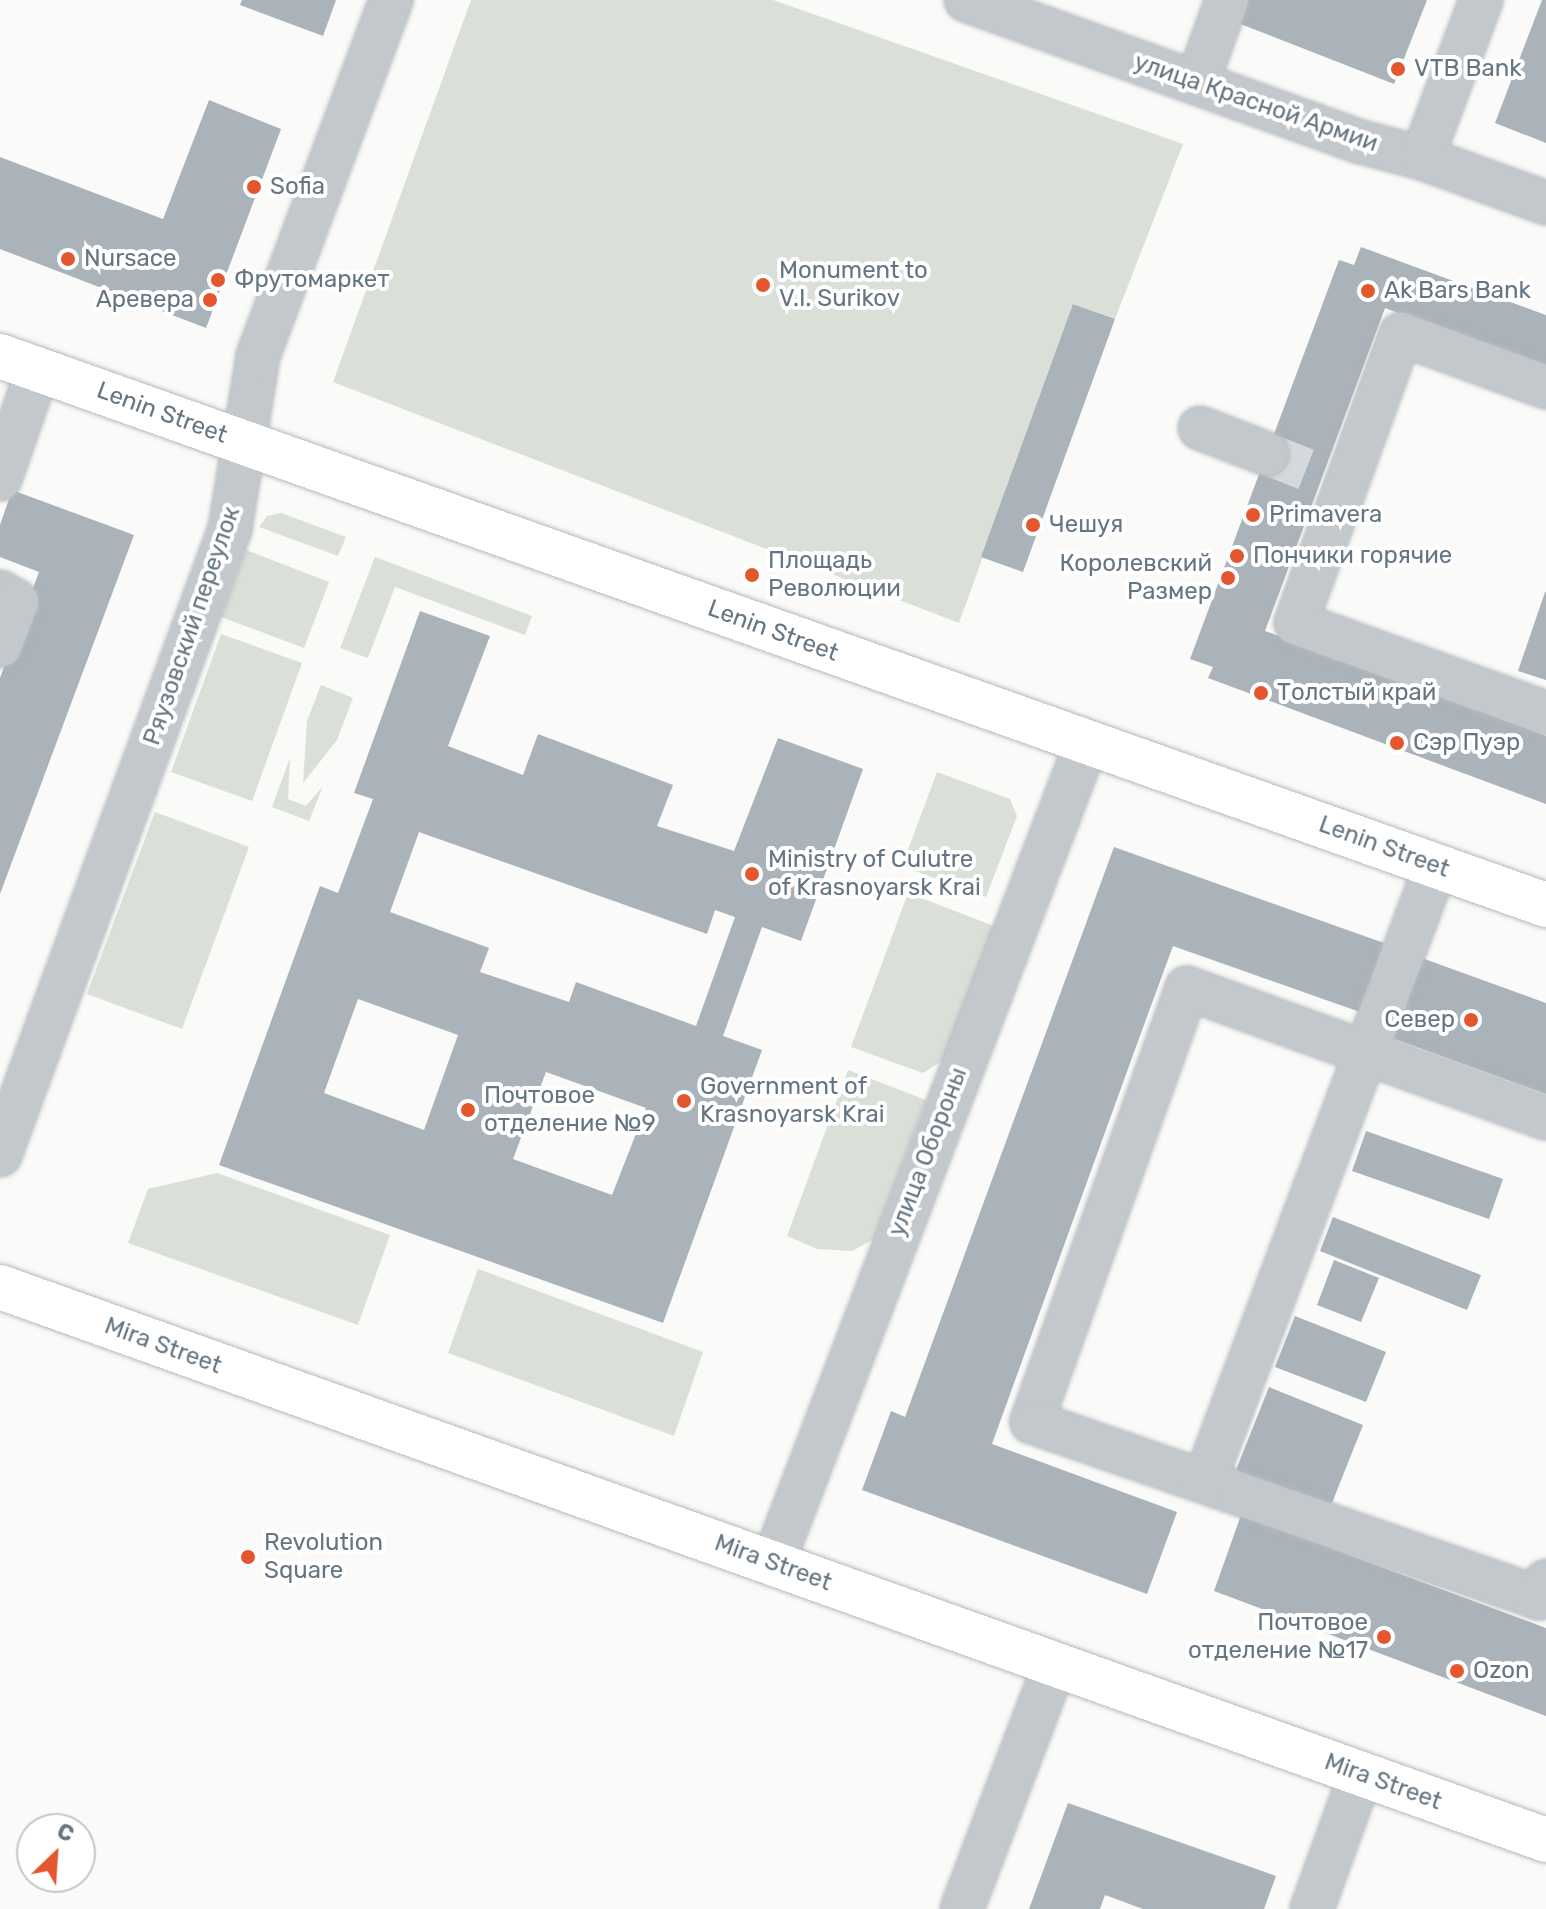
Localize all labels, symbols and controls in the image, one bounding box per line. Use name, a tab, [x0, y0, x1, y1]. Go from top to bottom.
street label: улица Красной Армии	[1130, 48, 1382, 158]
place label: VTB Bank	[1414, 55, 1522, 83]
marker: VTB Bank	[1389, 60, 1407, 78]
place label: Sofia	[270, 173, 325, 201]
marker: Sofia	[245, 178, 263, 196]
place label: Nursace	[84, 245, 176, 273]
marker: Nursace	[59, 250, 77, 268]
place label: Monument to V.I. Surikov	[779, 257, 928, 313]
place label: Фрутомаркет	[234, 266, 390, 294]
marker: Фрутомаркет	[209, 271, 227, 289]
marker: Monument to V.I. Surikov	[754, 276, 772, 294]
place label: Ak Bars Bank	[1384, 277, 1531, 305]
marker: Ak Bars Bank	[1359, 282, 1377, 300]
place label: Аревера	[96, 286, 194, 314]
marker: Аревера	[201, 291, 219, 309]
street label: Lenin Street	[93, 376, 231, 450]
place label: Primavera	[1269, 501, 1382, 529]
street label: Ряузовский переулок	[138, 503, 246, 749]
marker: Primavera	[1244, 506, 1262, 524]
place label: Чешуя	[1049, 511, 1123, 539]
marker: Чешуя	[1024, 516, 1042, 534]
place label: Пончики горячие	[1253, 542, 1452, 570]
place label: Площадь Революции	[768, 547, 901, 603]
marker: Пончики горячие	[1228, 547, 1246, 565]
place label: Королевский Размер	[1060, 550, 1212, 606]
marker: Площадь Революции	[743, 566, 761, 584]
marker: Королевский Размер	[1219, 569, 1237, 587]
street label: Lenin Street	[704, 594, 842, 668]
place label: Толстый край	[1277, 679, 1436, 707]
marker: Толстый край	[1252, 684, 1270, 702]
place label: Сэр Пуэр	[1413, 729, 1520, 757]
marker: Сэр Пуэр	[1388, 734, 1406, 752]
street label: Lenin Street	[1315, 810, 1453, 884]
place label: Ministry of Culutre of Krasnoyarsk Krai	[768, 846, 981, 902]
marker: Ministry of Culutre of Krasnoyarsk Krai	[743, 865, 761, 883]
place label: Север	[1384, 1006, 1455, 1034]
marker: Север	[1462, 1011, 1480, 1029]
street label: улица Обороны	[883, 1063, 973, 1241]
place label: Government of Krasnoyarsk Krai	[700, 1073, 885, 1129]
place label: Почтовое отделение №9	[484, 1082, 656, 1138]
marker: Government of Krasnoyarsk Krai	[675, 1092, 693, 1110]
marker: Почтовое отделение №9	[459, 1101, 477, 1119]
street label: Mira Street	[101, 1312, 225, 1380]
place label: Revolution Square	[264, 1529, 383, 1585]
street label: Mira Street	[711, 1529, 835, 1597]
marker: Revolution Square	[239, 1548, 257, 1566]
place label: Почтовое отделение №17	[1188, 1609, 1368, 1665]
marker: Почтовое отделение №17	[1375, 1628, 1393, 1646]
place label: Ozon	[1473, 1657, 1530, 1685]
marker: Ozon	[1448, 1662, 1466, 1680]
street label: Mira Street	[1321, 1748, 1445, 1816]
north arrow	[16, 1813, 96, 1893]
text: С	[53, 1817, 78, 1848]

